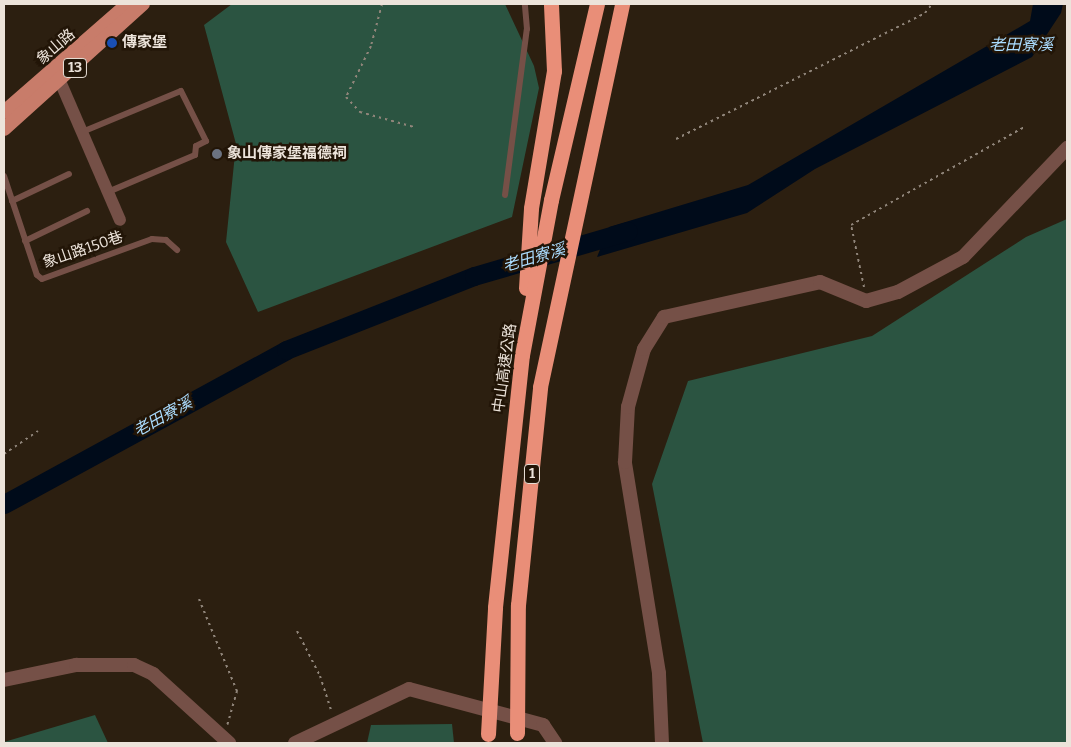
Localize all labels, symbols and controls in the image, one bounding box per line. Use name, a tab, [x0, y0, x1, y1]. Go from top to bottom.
street label: 象山路	[33, 25, 79, 69]
place label: 傳家堡	[122, 34, 167, 52]
water label: 老田寮溪	[989, 35, 1053, 55]
marker: 傳家堡	[106, 37, 118, 49]
road number: 13	[62, 56, 88, 80]
place label: 象山傳家堡福德祠	[227, 145, 347, 163]
marker: 象山傳家堡福德祠	[211, 148, 223, 160]
street label: 象山路150巷	[40, 228, 126, 272]
water label: 老田寮溪	[501, 240, 567, 276]
street label: 中山高速公路	[490, 322, 520, 414]
water label: 老田寮溪	[130, 393, 196, 441]
road number: 1	[523, 462, 541, 486]

